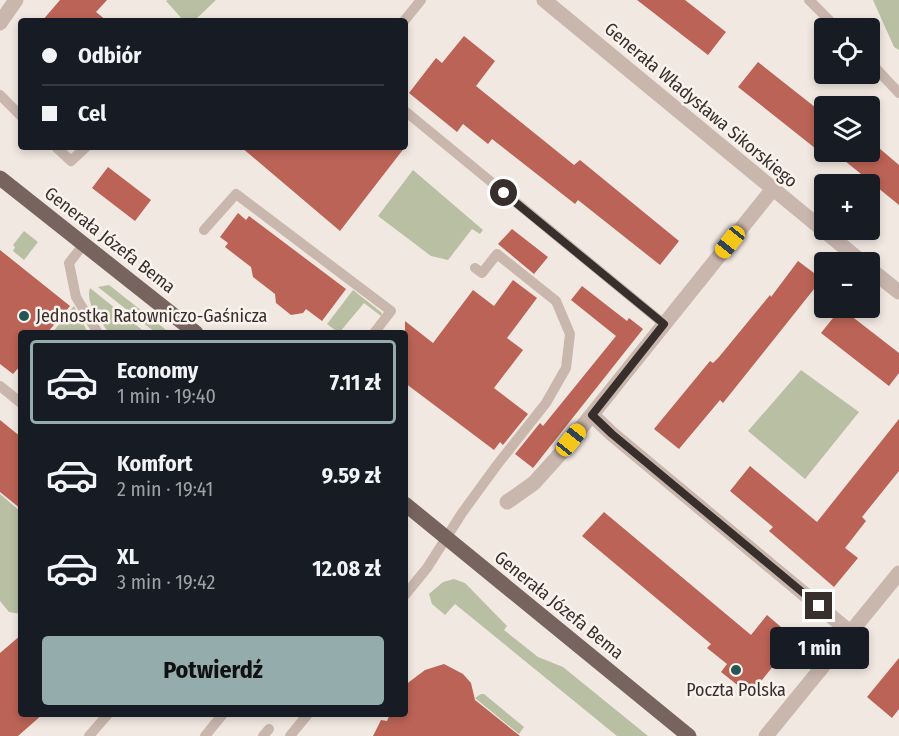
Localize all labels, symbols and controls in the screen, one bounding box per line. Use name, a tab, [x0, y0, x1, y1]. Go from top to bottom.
street label: Generała Władysława Sikorskiego	[600, 18, 802, 192]
map controls	[814, 18, 880, 318]
button: locate	[814, 18, 880, 84]
text: Odbiór	[78, 42, 141, 69]
button: layers	[814, 96, 880, 162]
text: Cel	[78, 100, 106, 127]
button: +	[814, 174, 880, 240]
route start	[490, 179, 517, 206]
street label: Generała Józefa Bema	[40, 182, 180, 298]
car	[712, 222, 748, 262]
button: −	[814, 252, 880, 318]
place label: Jednostka Ratowniczo-Gaśnicza	[36, 305, 268, 327]
marker: Jednostka Ratowniczo-Gaśnicza	[17, 309, 31, 323]
icon: car	[45, 355, 99, 409]
text: Economy	[117, 357, 198, 384]
text: 7.11 zł	[330, 369, 381, 396]
text: 1 min · 19:40	[117, 384, 216, 408]
car	[553, 420, 589, 460]
icon: car	[45, 448, 99, 502]
text: Komfort	[117, 450, 192, 477]
text: 9.59 zł	[322, 462, 381, 489]
text: 2 min · 19:41	[117, 477, 213, 501]
icon: car	[45, 541, 99, 595]
text: XL	[117, 543, 139, 570]
street label: Generała Józefa Bema	[490, 546, 628, 664]
text: 12.08 zł	[312, 555, 381, 582]
text: 3 min · 19:42	[117, 570, 215, 594]
route end	[805, 592, 832, 619]
callout: 1 min	[770, 627, 868, 669]
button: Potwierdź	[42, 636, 384, 705]
text: 1 min	[798, 636, 841, 660]
marker: Poczta Polska	[729, 663, 743, 677]
place label: Poczta Polska	[686, 679, 786, 701]

